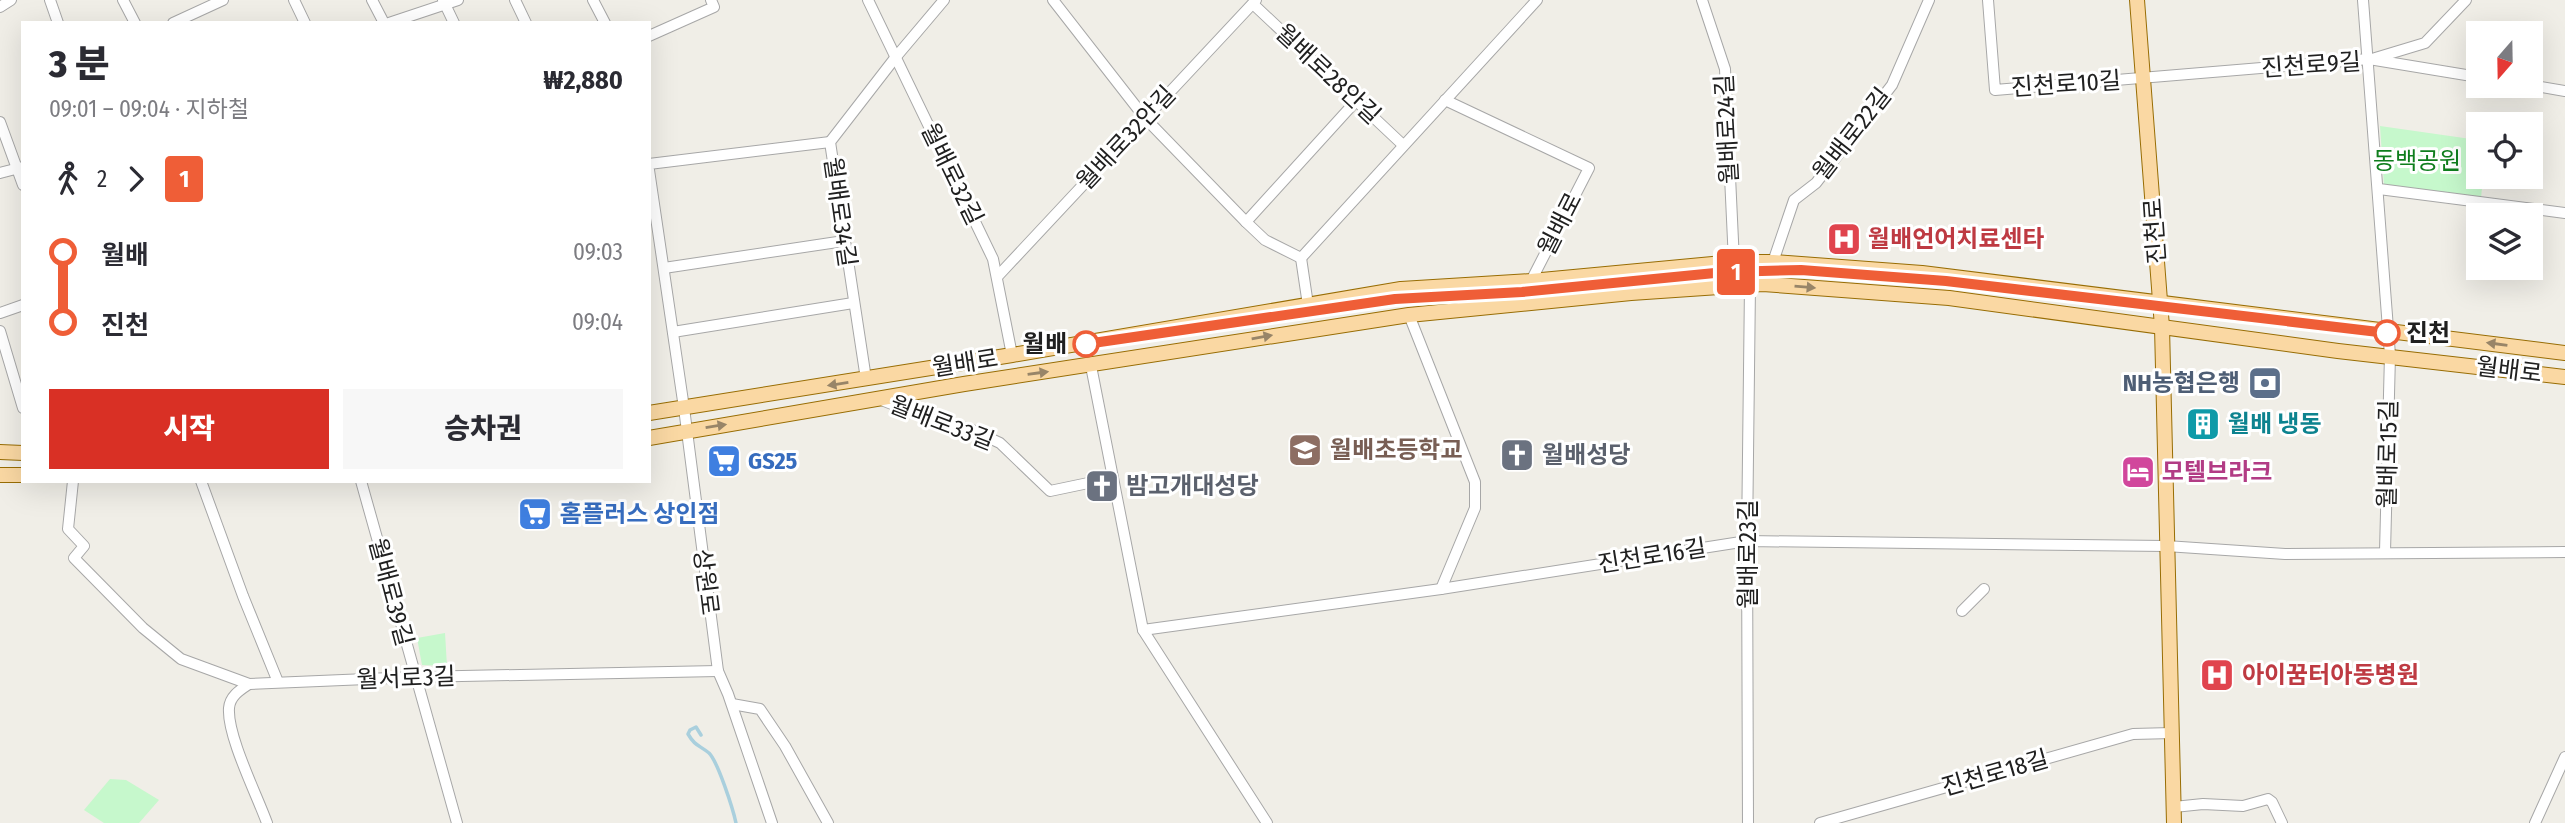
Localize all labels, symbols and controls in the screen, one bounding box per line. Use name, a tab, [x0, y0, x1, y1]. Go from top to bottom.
street label: 월배로28안길	[1270, 18, 1386, 130]
north arrow	[2466, 21, 2543, 98]
map controls	[2466, 21, 2543, 280]
text: 3 분	[49, 41, 110, 87]
street label: 진천로9길	[2260, 48, 2362, 82]
text: ₩2,880	[543, 65, 623, 96]
street label: 진천로10길	[2010, 66, 2122, 102]
street label: 월배로24길	[1710, 73, 1744, 185]
street label: 월배로32안길	[1071, 80, 1181, 196]
street label: 월배로22길	[1807, 82, 1897, 186]
text: 09:01 – 09:04 · 지하철	[49, 95, 249, 123]
button: locate	[2466, 112, 2543, 189]
street label: 월배로32길	[915, 119, 989, 229]
park label: 동백공원	[2373, 147, 2461, 175]
street label: 월배로34길	[818, 155, 862, 269]
icon: walk	[49, 160, 87, 198]
icon: forward	[117, 160, 155, 198]
text: 2	[97, 165, 107, 193]
text: 1	[179, 165, 189, 193]
street label: 월배로	[1532, 188, 1588, 260]
street label: 진천로	[2139, 197, 2171, 265]
button: layers	[2466, 203, 2543, 280]
hospital icon: 월배언어치료센타	[1825, 220, 1863, 258]
place label: 월배언어치료센타	[1868, 225, 2045, 253]
text: 09:03	[573, 238, 623, 266]
text: 월배	[101, 240, 149, 271]
line badge: 1	[1713, 249, 1759, 295]
text: 1	[1731, 258, 1741, 286]
one-way arrow	[1794, 282, 1816, 293]
text: 09:04	[572, 308, 623, 336]
text: 진천	[101, 310, 149, 341]
place label: 진천	[2406, 319, 2450, 347]
marker: 진천	[2374, 320, 2400, 346]
place label: 월배	[1023, 330, 1067, 358]
marker: 월배	[1073, 331, 1099, 357]
one-way arrow	[1251, 331, 1273, 342]
one-way arrow	[2486, 339, 2508, 350]
street label: 월배로	[930, 344, 1000, 382]
street label: 월배로	[2474, 352, 2544, 388]
bank icon: NH농협은행	[2246, 364, 2284, 402]
one-way arrow	[1027, 367, 1049, 378]
place label: NH농협은행	[2123, 369, 2240, 397]
one-way arrow	[827, 379, 849, 390]
button: 시작	[49, 389, 329, 469]
button: 승차권	[343, 389, 623, 469]
street label: 월배로33길	[886, 390, 998, 456]
street label: 월배로15길	[2373, 399, 2403, 509]
building icon: 월배 냉동	[2184, 405, 2222, 443]
place label: 월배 냉동	[2228, 410, 2321, 438]
one-way arrow	[706, 420, 728, 431]
school or university icon: 월배초등학교	[1286, 431, 1324, 469]
place label: 월배초등학교	[1330, 436, 1462, 464]
church icon: 월배성당	[1498, 436, 1536, 474]
place label: 월배성당	[1542, 441, 1630, 469]
supermarket icon: GS25	[705, 442, 743, 480]
place label: GS25	[748, 447, 797, 475]
hotel icon: 모텔브라크	[2119, 453, 2157, 491]
place label: 모텔브라크	[2162, 458, 2272, 486]
church icon: 밤고개대성당	[1083, 467, 1121, 505]
place label: 밤고개대성당	[1126, 472, 1258, 500]
supermarket icon: 홈플러스 상인점	[516, 495, 554, 533]
street label: 월배로23길	[1734, 499, 1762, 609]
place label: 홈플러스 상인점	[560, 500, 720, 528]
street label: 진천로16길	[1596, 534, 1708, 578]
street label: 월배로39길	[363, 535, 419, 649]
street label: 상원로	[688, 547, 724, 617]
hospital icon: 아이꿈터아동병원	[2198, 656, 2236, 694]
place label: 아이꿈터아동병원	[2242, 661, 2419, 689]
street label: 월서로3길	[356, 662, 456, 694]
street label: 진천로18길	[1938, 744, 2052, 802]

